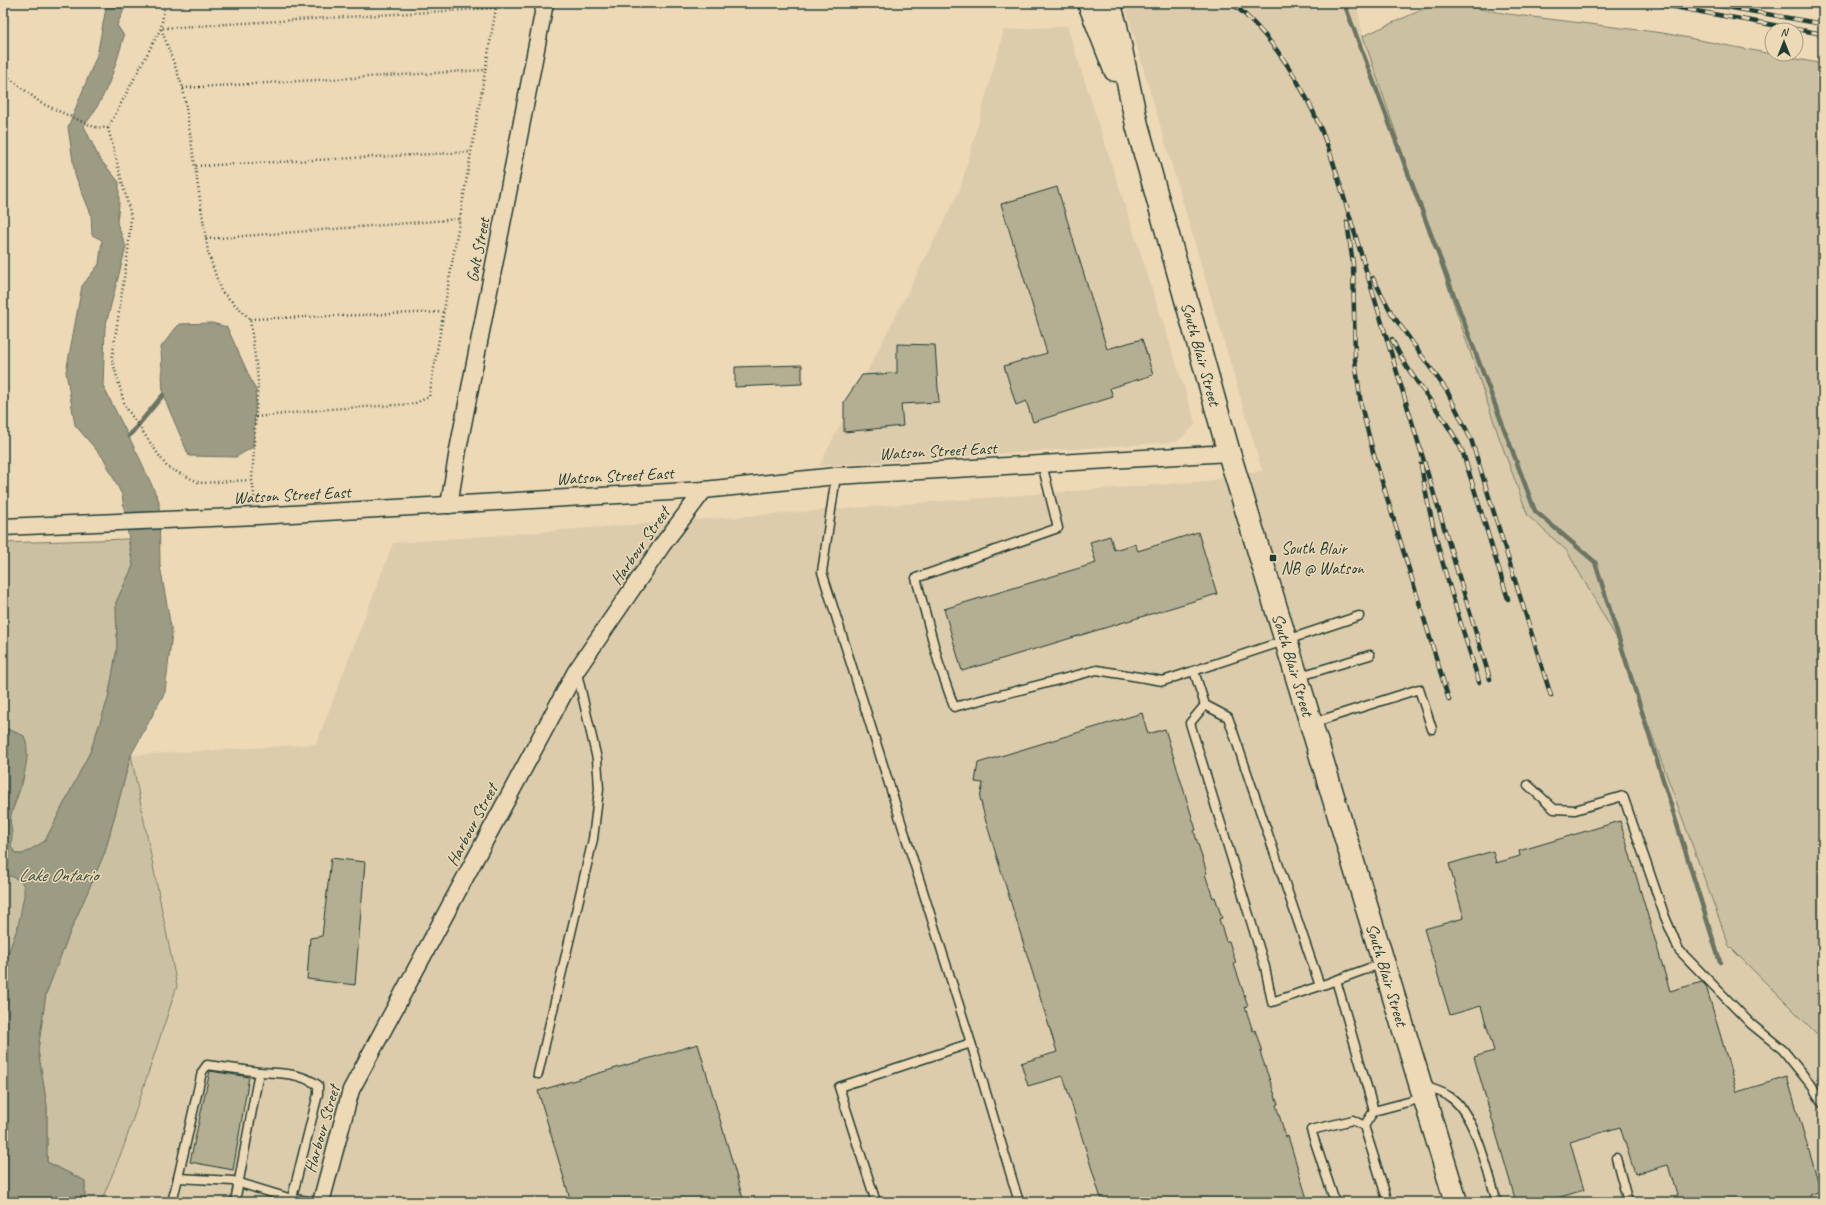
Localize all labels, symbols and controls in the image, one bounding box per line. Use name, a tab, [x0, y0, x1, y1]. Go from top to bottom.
north arrow	[1764, 22, 1804, 62]
text: N	[1781, 25, 1790, 39]
street label: Galt Street	[461, 214, 495, 284]
street label: South Blair Street	[1177, 300, 1226, 410]
street label: Watson Street East	[879, 437, 999, 465]
street label: Watson Street East	[556, 462, 676, 490]
street label: Watson Street East	[233, 481, 353, 509]
street label: Harbour Street	[606, 501, 676, 589]
place label: South Blair NB @ Watson	[1281, 538, 1365, 579]
marker: South Blair NB @ Watson	[1268, 553, 1278, 563]
street label: South Blair Street	[1268, 611, 1319, 721]
street label: Harbour Street	[442, 778, 504, 870]
water label: Lake Ontario	[19, 864, 101, 886]
street label: South Blair Street	[1362, 921, 1413, 1031]
street label: Harbour Street	[299, 1081, 345, 1175]

